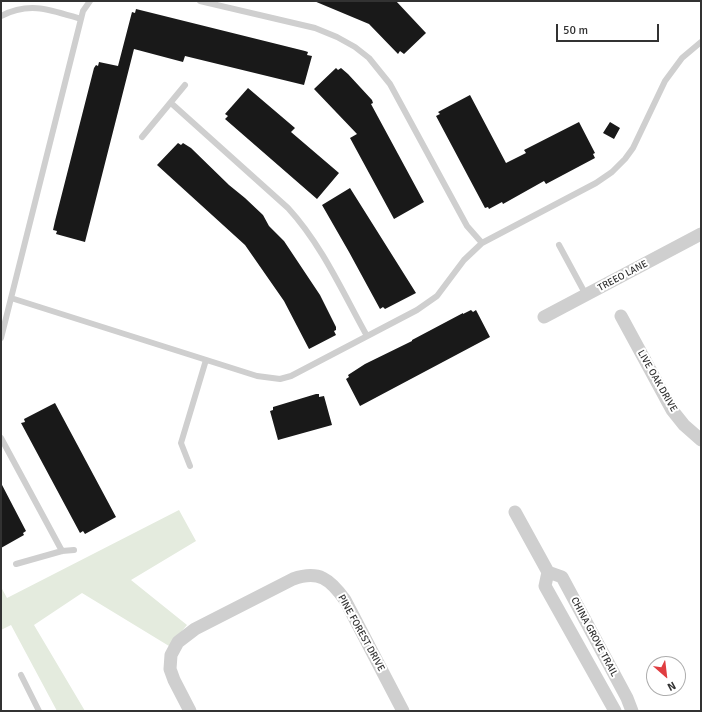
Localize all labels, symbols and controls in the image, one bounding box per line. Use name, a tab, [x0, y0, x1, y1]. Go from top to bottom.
scale bar	[558, 16, 661, 42]
text: 50 m	[563, 23, 588, 38]
street label: TREEO LANE	[596, 258, 650, 294]
street label: LIVE OAK DRIVE	[635, 348, 679, 414]
street label: PINE FOREST DRIVE	[335, 593, 387, 673]
street label: CHINA GROVE TRAIL	[568, 595, 620, 679]
north arrow	[646, 656, 686, 696]
text: N	[665, 679, 678, 694]

